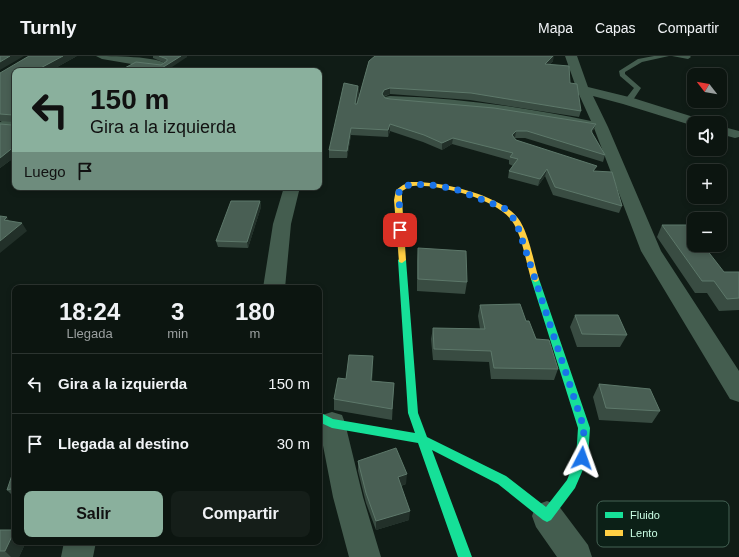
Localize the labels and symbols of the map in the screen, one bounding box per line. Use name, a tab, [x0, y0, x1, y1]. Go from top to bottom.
north arrow	[687, 68, 727, 108]
pin	[383, 213, 417, 247]
position arrow	[561, 437, 603, 479]
legend	[597, 501, 729, 547]
text: Fluido	[630, 509, 660, 521]
text: Lento	[630, 527, 658, 539]

